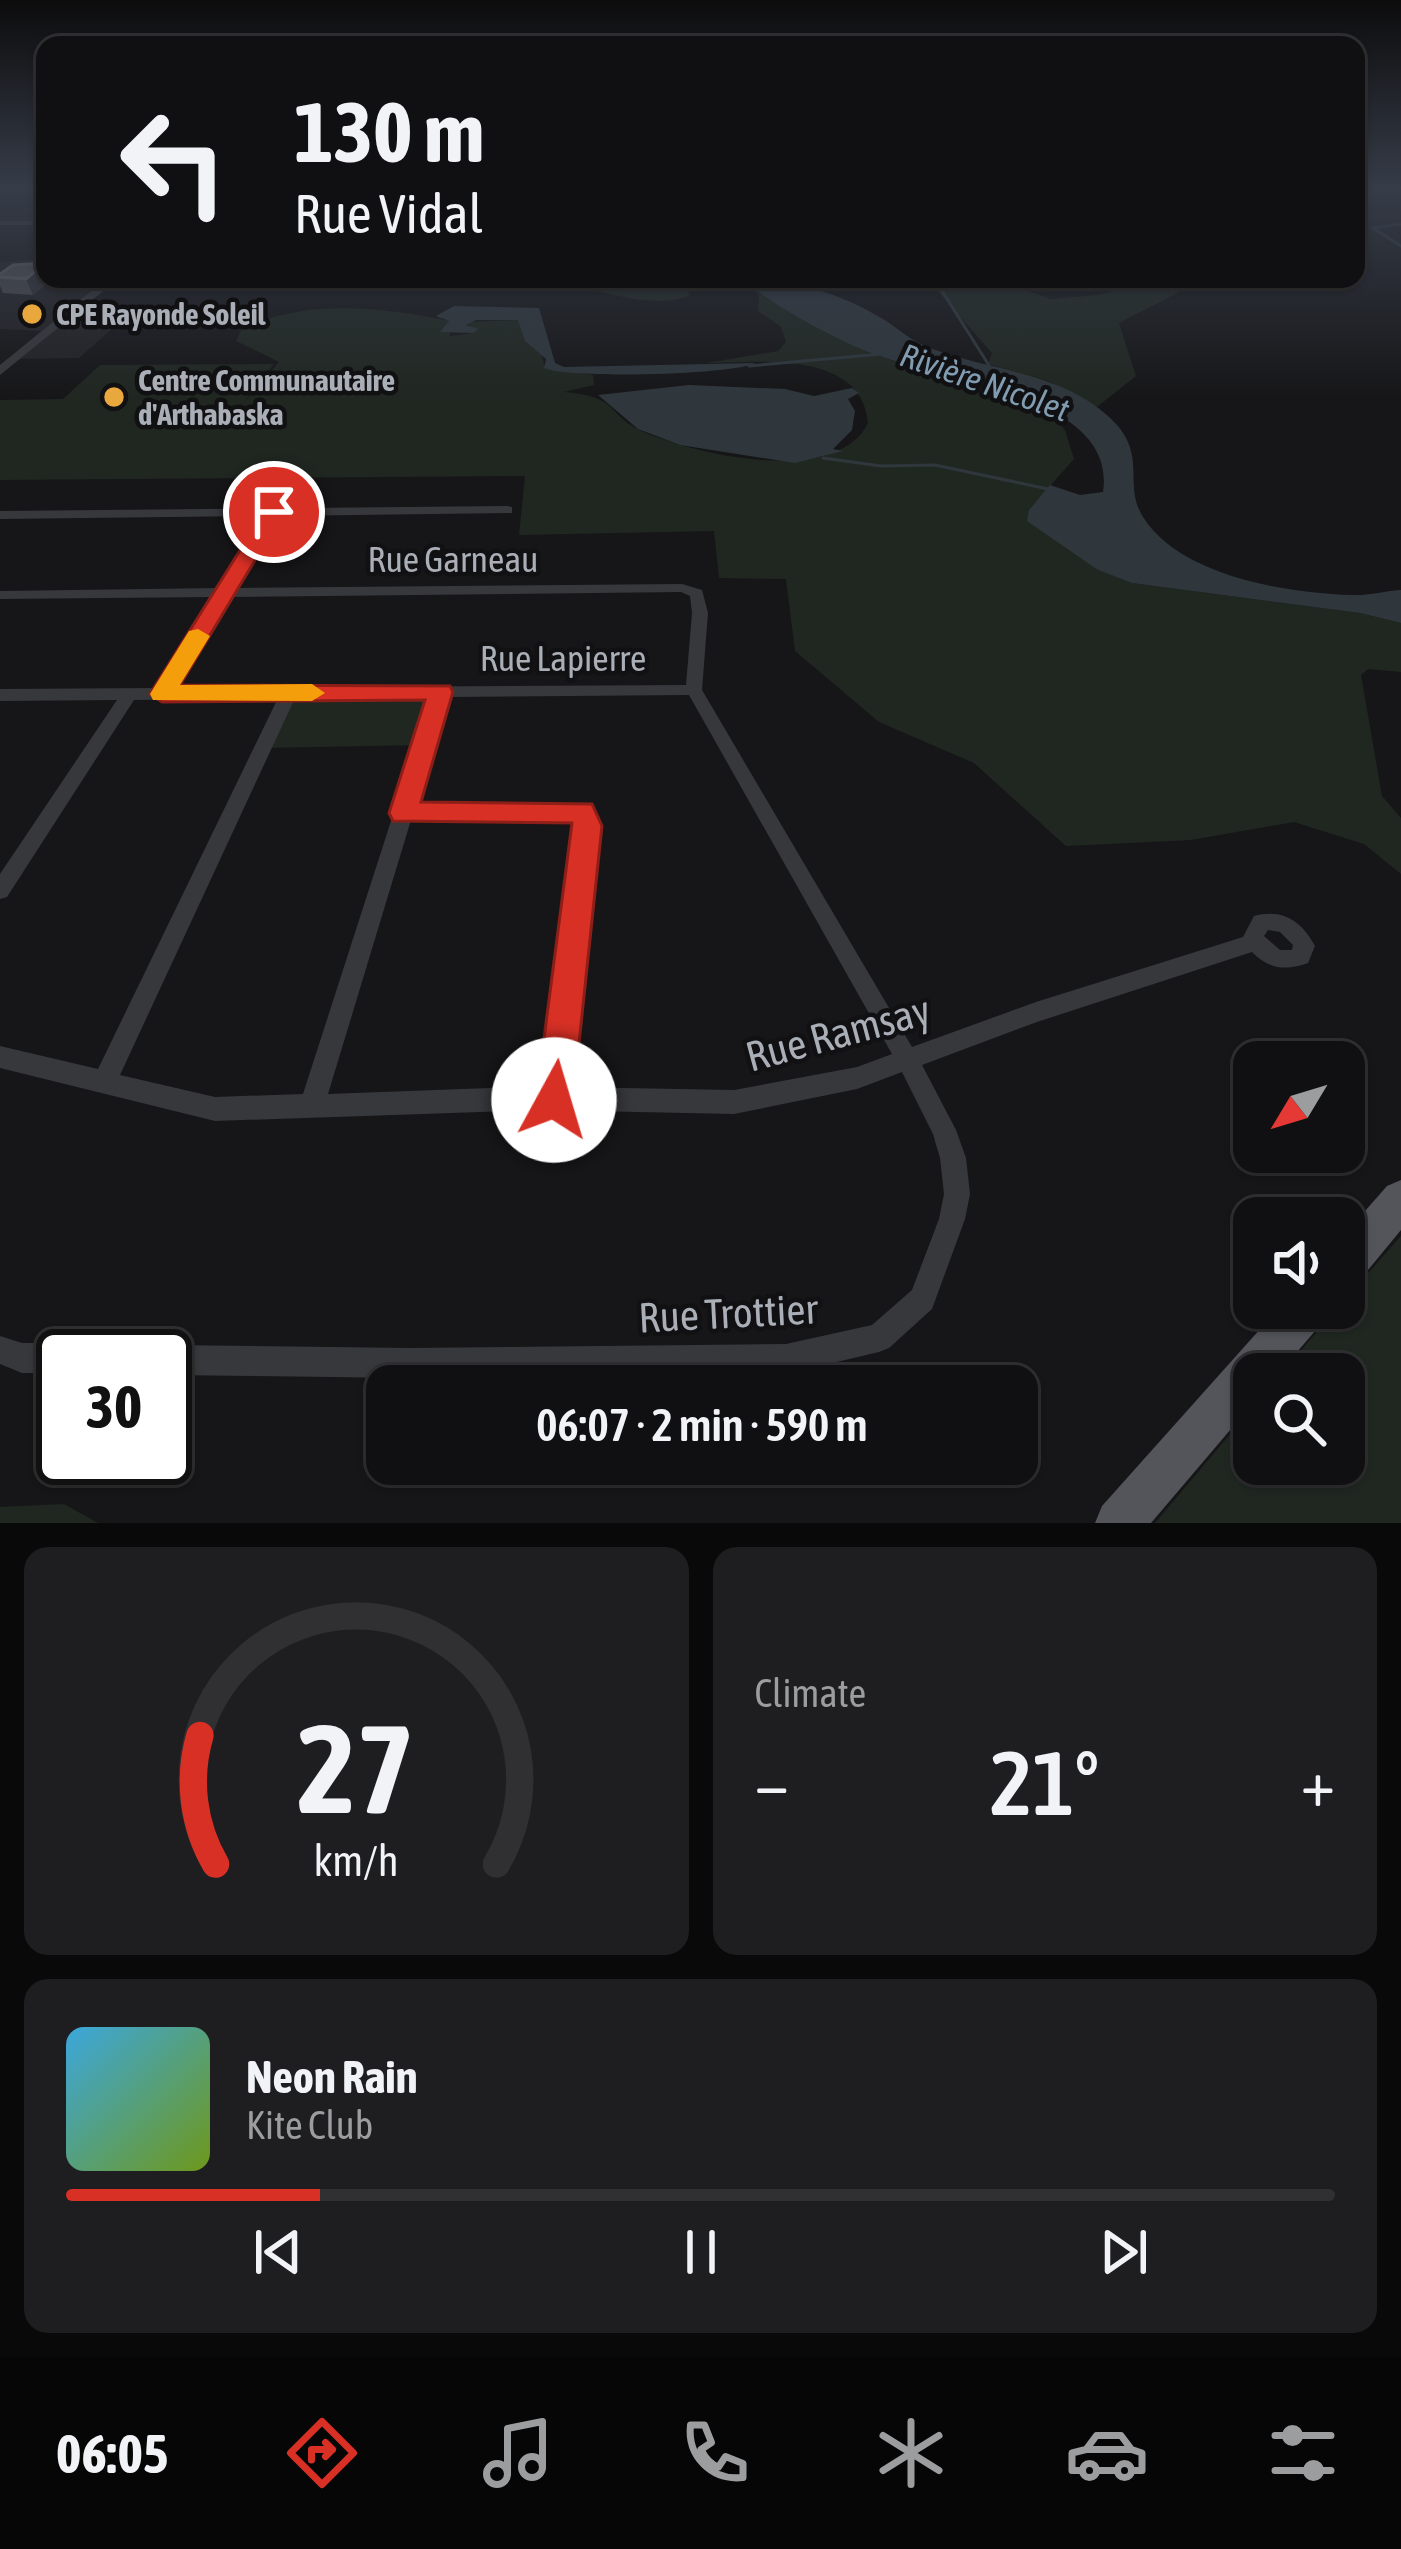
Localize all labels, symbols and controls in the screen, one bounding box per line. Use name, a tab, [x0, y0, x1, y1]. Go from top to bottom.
icon: left	[96, 84, 252, 240]
text: 130 m	[294, 84, 484, 180]
text: Rue Vidal	[294, 183, 483, 244]
place label: CPE Rayonde Soleil	[56, 297, 267, 331]
marker: CPE Rayonde Soleil	[19, 301, 45, 327]
water label: Rivière Nicolet	[896, 335, 1075, 429]
place label: Centre Communautaire d'Arthabaska	[138, 363, 395, 431]
marker: Centre Communautaire d'Arthabaska	[101, 384, 127, 410]
pin	[223, 461, 325, 563]
icon: arrive	[241, 479, 307, 545]
street label: Rue Garneau	[367, 538, 539, 580]
street label: Rue Lapierre	[480, 637, 646, 679]
street label: Rue Ramsay	[741, 985, 935, 1081]
position arrow	[491, 1037, 617, 1163]
north arrow	[1233, 1041, 1365, 1173]
map controls	[1233, 1041, 1365, 1485]
button: sound	[1233, 1197, 1365, 1329]
street label: Rue Trottier	[637, 1284, 819, 1342]
speed limit sign: 30	[36, 1329, 192, 1485]
button: search	[1233, 1353, 1365, 1485]
text: 06:07 · 2 min · 590 m	[536, 1399, 868, 1451]
text: Climate	[755, 1671, 866, 1715]
text: 27	[298, 1696, 415, 1839]
text: 21°	[990, 1731, 1099, 1834]
text: −	[755, 1744, 789, 1820]
text: +	[1301, 1744, 1335, 1820]
text: km/h	[314, 1836, 399, 1885]
text: Neon Rain	[246, 2051, 418, 2103]
text: Kite Club	[246, 2103, 373, 2147]
icon: previous	[245, 2219, 311, 2285]
icon: pause	[668, 2219, 734, 2285]
icon: next	[1091, 2219, 1157, 2285]
icon: directions	[280, 2411, 364, 2495]
icon: music	[476, 2411, 560, 2495]
icon: phone	[673, 2411, 757, 2495]
icon: climate	[869, 2411, 953, 2495]
icon: car	[1065, 2411, 1149, 2495]
icon: filters	[1261, 2411, 1345, 2495]
text: 06:05	[56, 2423, 168, 2484]

